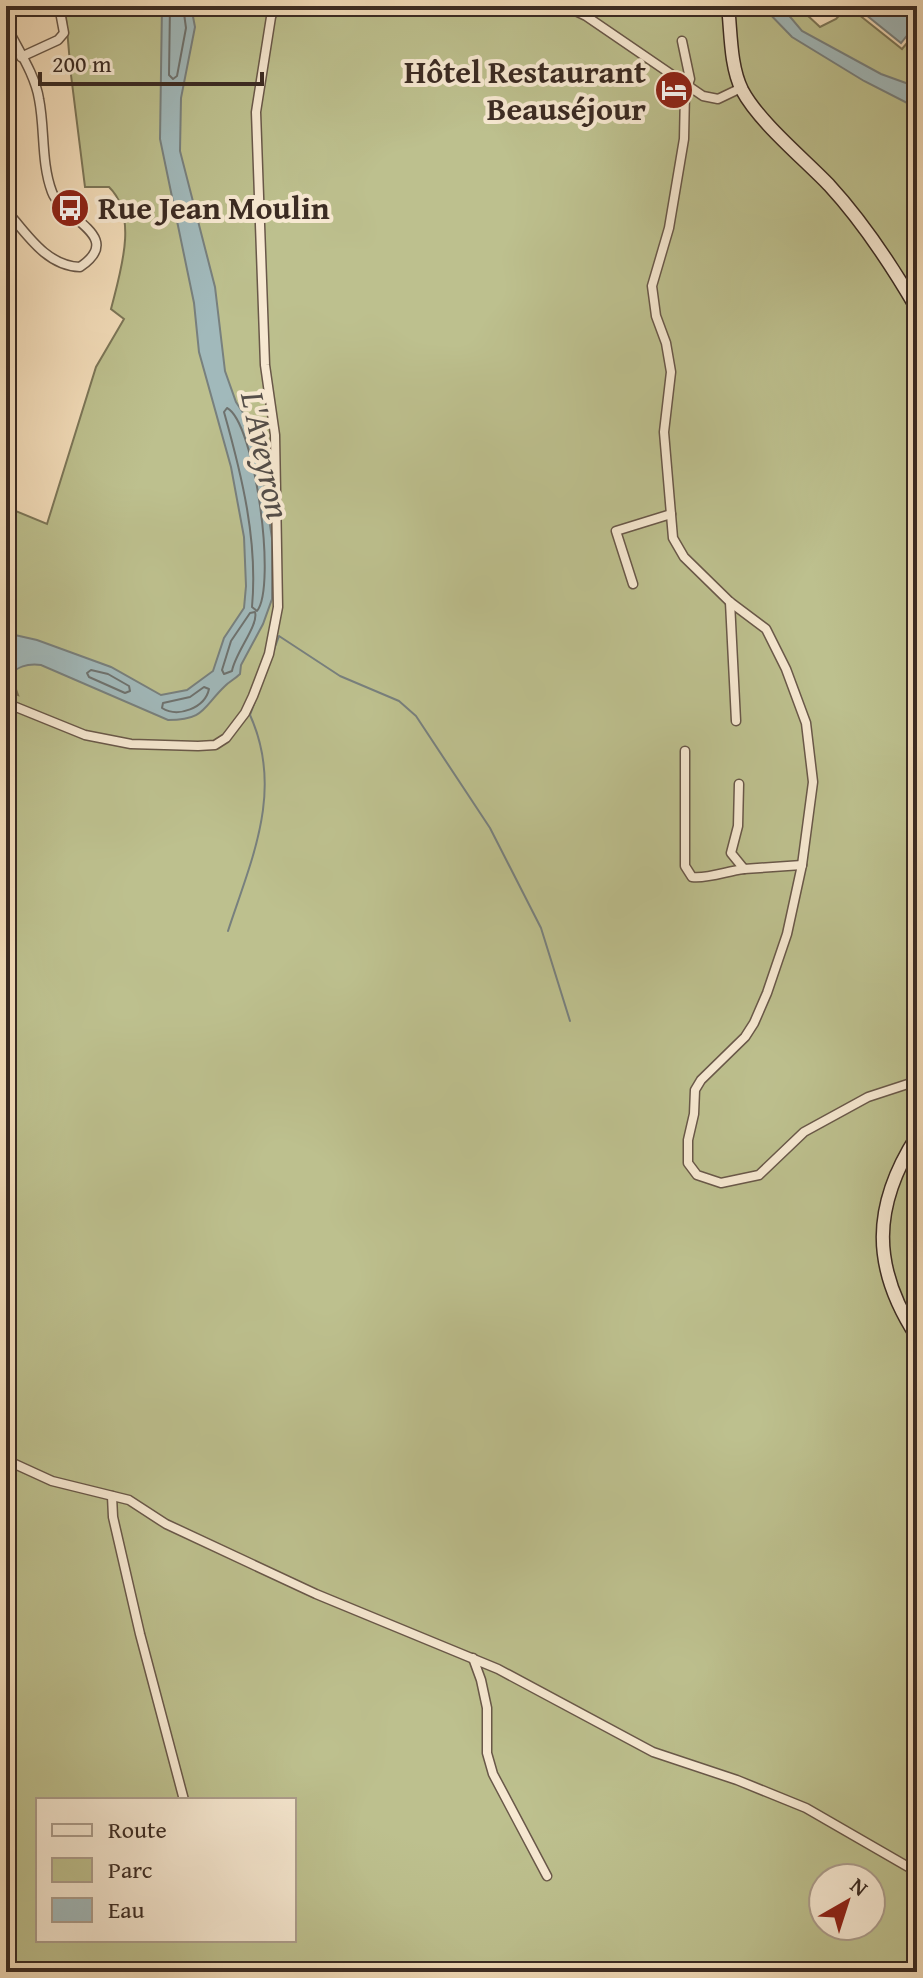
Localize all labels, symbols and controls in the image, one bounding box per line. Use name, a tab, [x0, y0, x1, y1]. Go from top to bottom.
scale bar	[40, 36, 262, 86]
text: 200 m	[52, 46, 112, 81]
place label: Hôtel Restaurant Beauséjour	[404, 48, 646, 132]
hotel icon: Hôtel Restaurant Beauséjour	[653, 69, 695, 111]
place label: Rue Jean Moulin	[98, 184, 330, 231]
bus stop icon: Rue Jean Moulin	[49, 187, 91, 229]
water label: L'Aveyron	[229, 386, 304, 523]
legend	[36, 1798, 296, 1942]
text: Route	[108, 1812, 167, 1847]
text: Parc	[108, 1852, 153, 1887]
north arrow	[807, 1862, 887, 1942]
text: N	[844, 1869, 876, 1904]
text: Eau	[108, 1892, 144, 1927]

